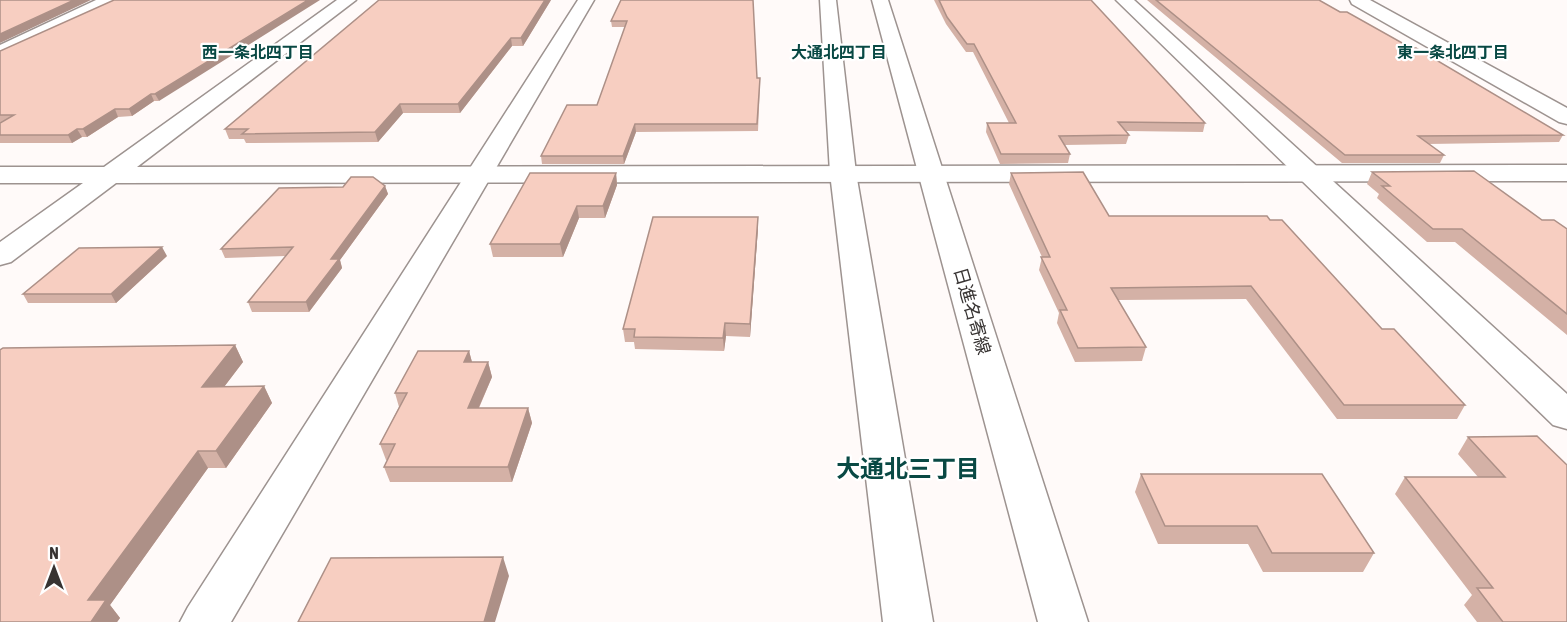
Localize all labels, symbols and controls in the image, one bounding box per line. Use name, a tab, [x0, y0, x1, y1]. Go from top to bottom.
district label: 西一条北四丁目	[202, 43, 314, 61]
district label: 大通北四丁目	[791, 43, 887, 61]
district label: 東一条北四丁目	[1397, 43, 1509, 61]
street label: 日進名寄線	[950, 265, 995, 357]
district label: 大通北三丁目	[836, 455, 980, 482]
north arrow	[24, 538, 84, 598]
text: N	[49, 544, 59, 562]

